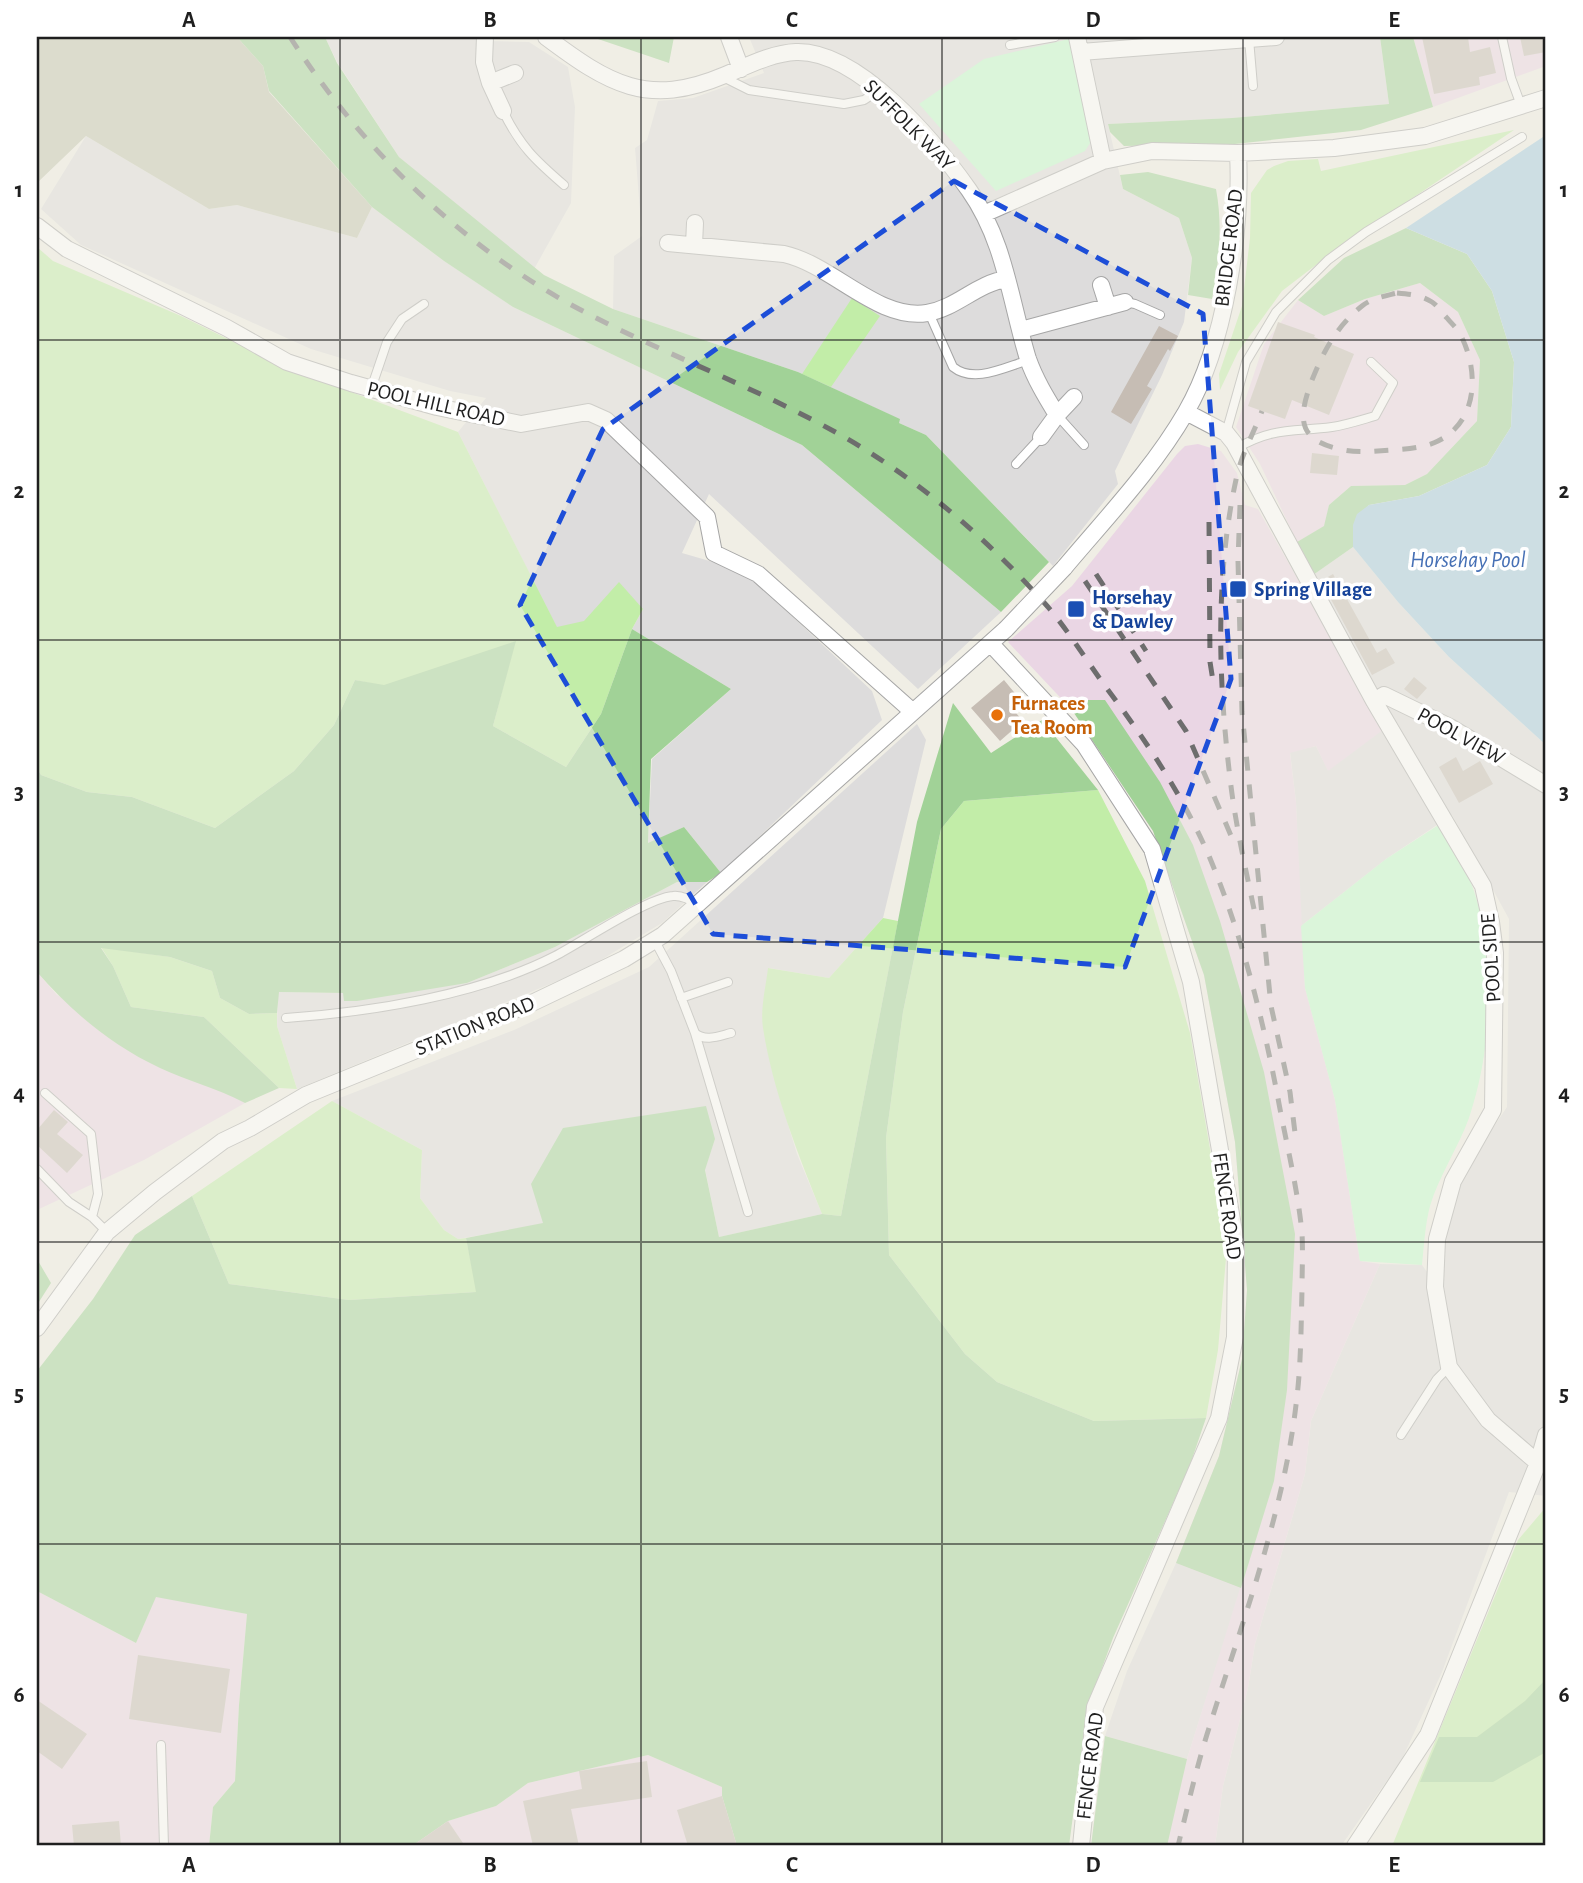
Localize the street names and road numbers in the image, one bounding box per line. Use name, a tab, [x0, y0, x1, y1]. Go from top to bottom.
street label: SUFFOLK WAY	[860, 76, 958, 174]
street label: BRIDGE ROAD	[1211, 188, 1247, 308]
street label: POOL HILL ROAD	[365, 378, 507, 430]
street label: POOL VIEW	[1414, 704, 1508, 769]
street label: POOL SIDE	[1477, 913, 1505, 1003]
street label: STATION ROAD	[412, 993, 538, 1059]
street label: FENCE ROAD	[1209, 1151, 1245, 1261]
street label: FENCE ROAD	[1073, 1711, 1107, 1821]

